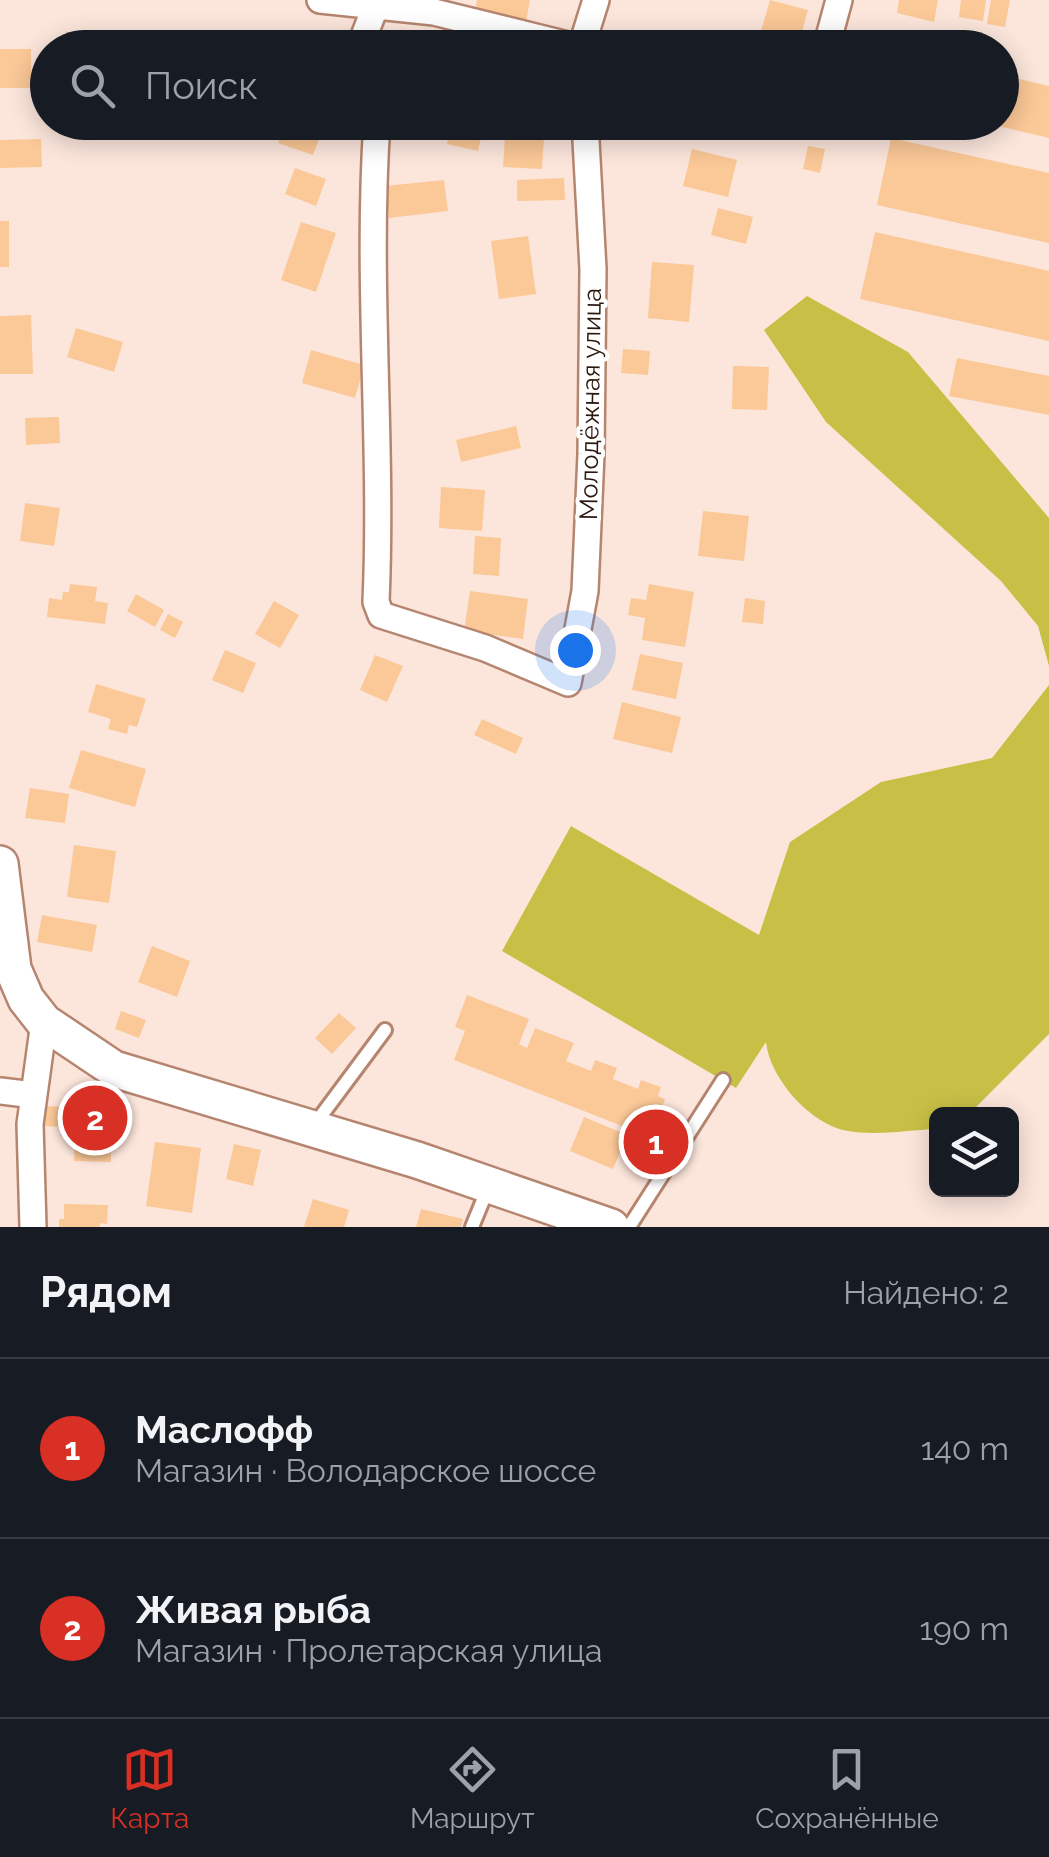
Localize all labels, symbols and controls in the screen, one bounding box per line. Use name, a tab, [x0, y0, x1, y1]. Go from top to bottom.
search box	[30, 30, 1019, 140]
icon: search	[65, 58, 120, 113]
text: Поиск	[145, 63, 258, 108]
street label: Молодёжная улица	[573, 288, 607, 520]
your location	[550, 625, 601, 676]
pin: 2	[62, 1080, 128, 1156]
pin: 1	[624, 1104, 688, 1180]
map controls	[929, 1107, 1019, 1197]
button: layers	[929, 1107, 1019, 1197]
text: Рядом	[40, 1268, 172, 1317]
text: Найдено: 2	[843, 1274, 1009, 1311]
text: Маслофф	[135, 1407, 313, 1452]
text: 1	[65, 1430, 80, 1467]
text: 140 m	[921, 1430, 1009, 1467]
text: Магазин · Володарское шоссе	[135, 1452, 596, 1489]
text: Живая рыба	[135, 1587, 371, 1632]
text: 2	[63, 1610, 82, 1647]
text: 190 m	[919, 1610, 1009, 1647]
text: Магазин · Пролетарская улица	[135, 1632, 602, 1669]
tab: Карта	[110, 1742, 189, 1835]
tab: Маршрут	[410, 1742, 535, 1835]
tab: Сохранённые	[755, 1742, 939, 1835]

